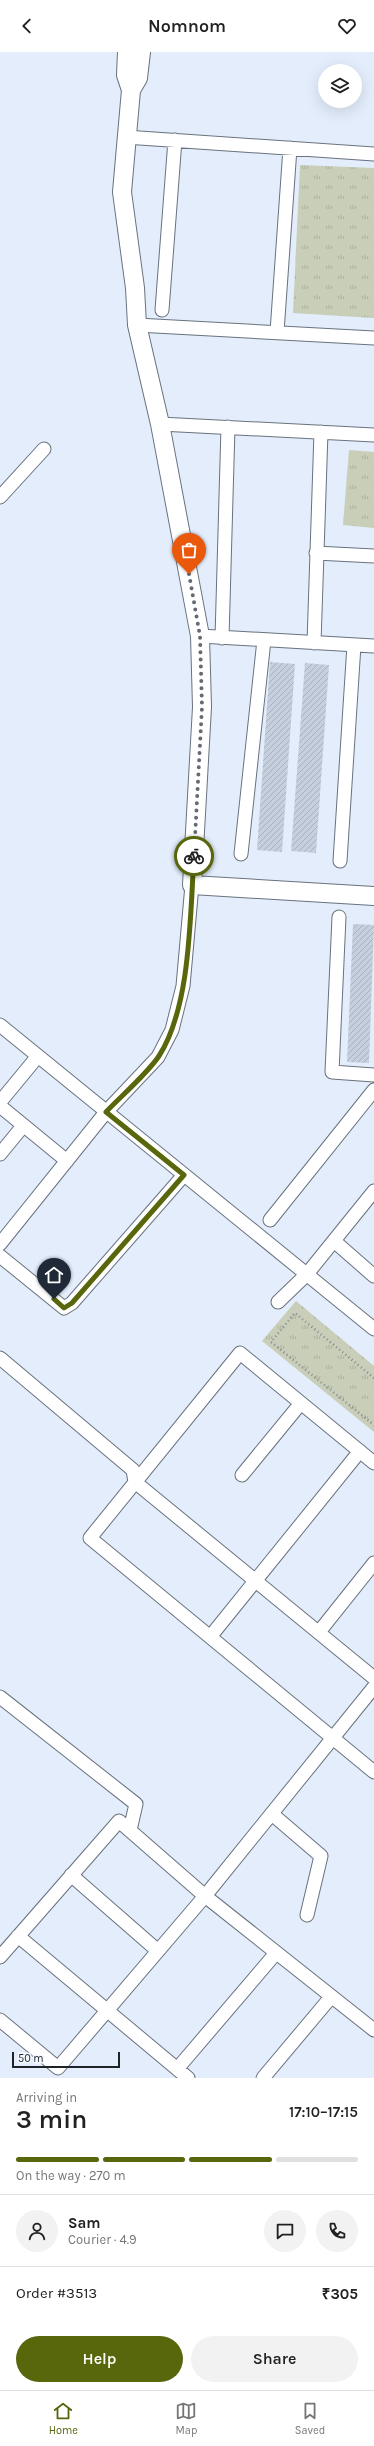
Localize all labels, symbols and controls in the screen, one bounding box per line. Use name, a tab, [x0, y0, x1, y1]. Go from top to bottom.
icon: back	[16, 15, 38, 37]
text: Nomnom	[148, 15, 226, 37]
icon: heart	[336, 15, 358, 37]
map controls	[318, 64, 362, 108]
button: layers	[318, 64, 362, 108]
pin	[172, 533, 206, 574]
icon: bag	[178, 539, 200, 561]
courier	[174, 836, 214, 876]
icon: bike	[183, 845, 205, 867]
pin	[37, 1258, 71, 1299]
icon: home	[43, 1264, 65, 1286]
scale bar	[12, 2050, 120, 2069]
text: 50 m	[18, 2052, 44, 2065]
text: Arriving in	[16, 2090, 77, 2105]
text: 17:10–17:15	[289, 2103, 358, 2121]
text: 3 min	[16, 2104, 87, 2135]
text: On the way · 270 m	[16, 2168, 126, 2183]
button: person	[16, 2210, 58, 2252]
button: chat	[264, 2210, 306, 2252]
button: phone	[316, 2210, 358, 2252]
text: Sam	[68, 2214, 101, 2232]
text: Courier · 4.9	[68, 2232, 137, 2247]
text: Order #3513	[16, 2284, 97, 2302]
text: ₹305	[322, 2285, 358, 2303]
button: Help	[16, 2336, 183, 2382]
button: Share	[191, 2336, 358, 2382]
tab: Home	[49, 2400, 78, 2437]
tab: Map	[175, 2400, 197, 2437]
tab: Saved	[295, 2400, 325, 2437]

